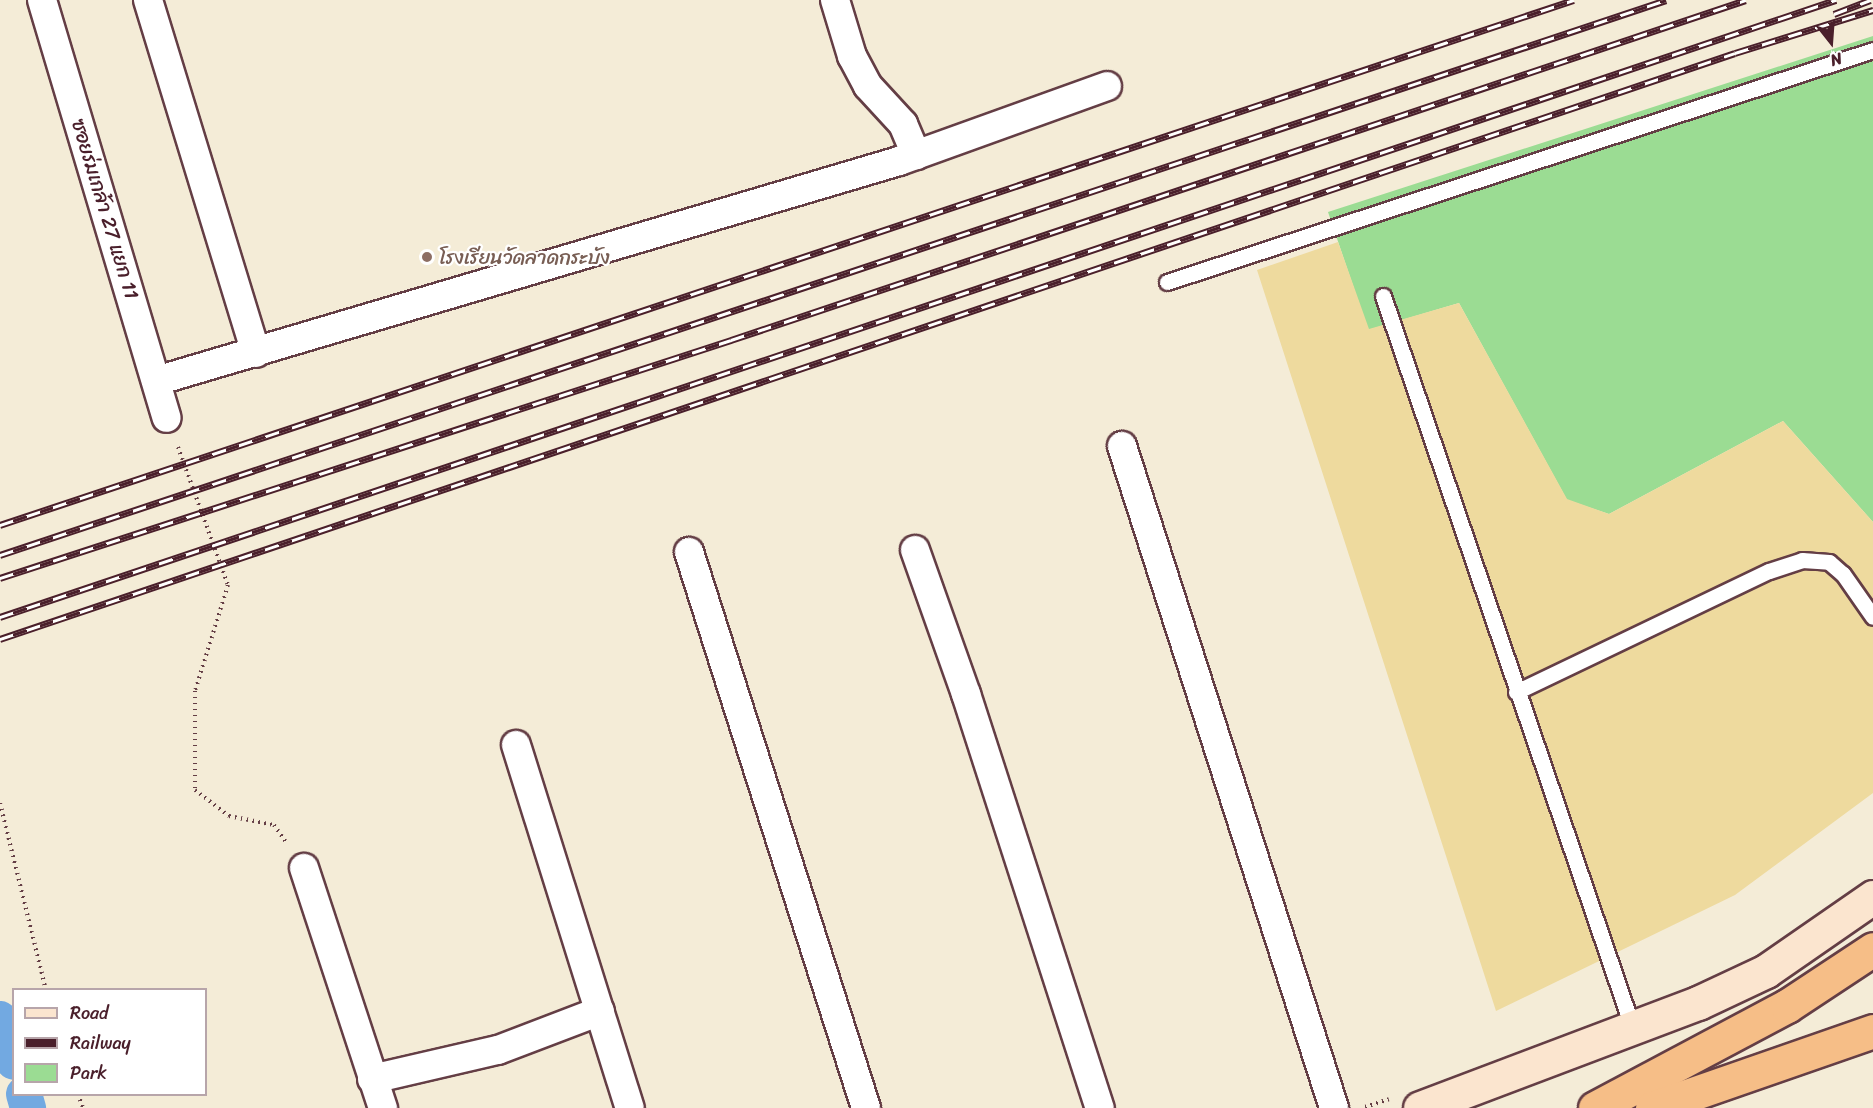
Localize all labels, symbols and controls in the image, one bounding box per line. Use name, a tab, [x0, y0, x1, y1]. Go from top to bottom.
north arrow	[1801, 12, 1861, 72]
text: N	[1827, 44, 1846, 75]
street label: ซอยร่มเกล้า 27 แยก 11	[66, 116, 144, 302]
place label: โรงเรียนวัดลาดกระบัง	[439, 245, 610, 269]
marker: โรงเรียนวัดลาดกระบัง	[420, 250, 434, 264]
legend	[12, 988, 207, 1096]
text: Road	[70, 997, 109, 1029]
text: Railway	[70, 1027, 131, 1059]
text: Park	[70, 1057, 107, 1089]

